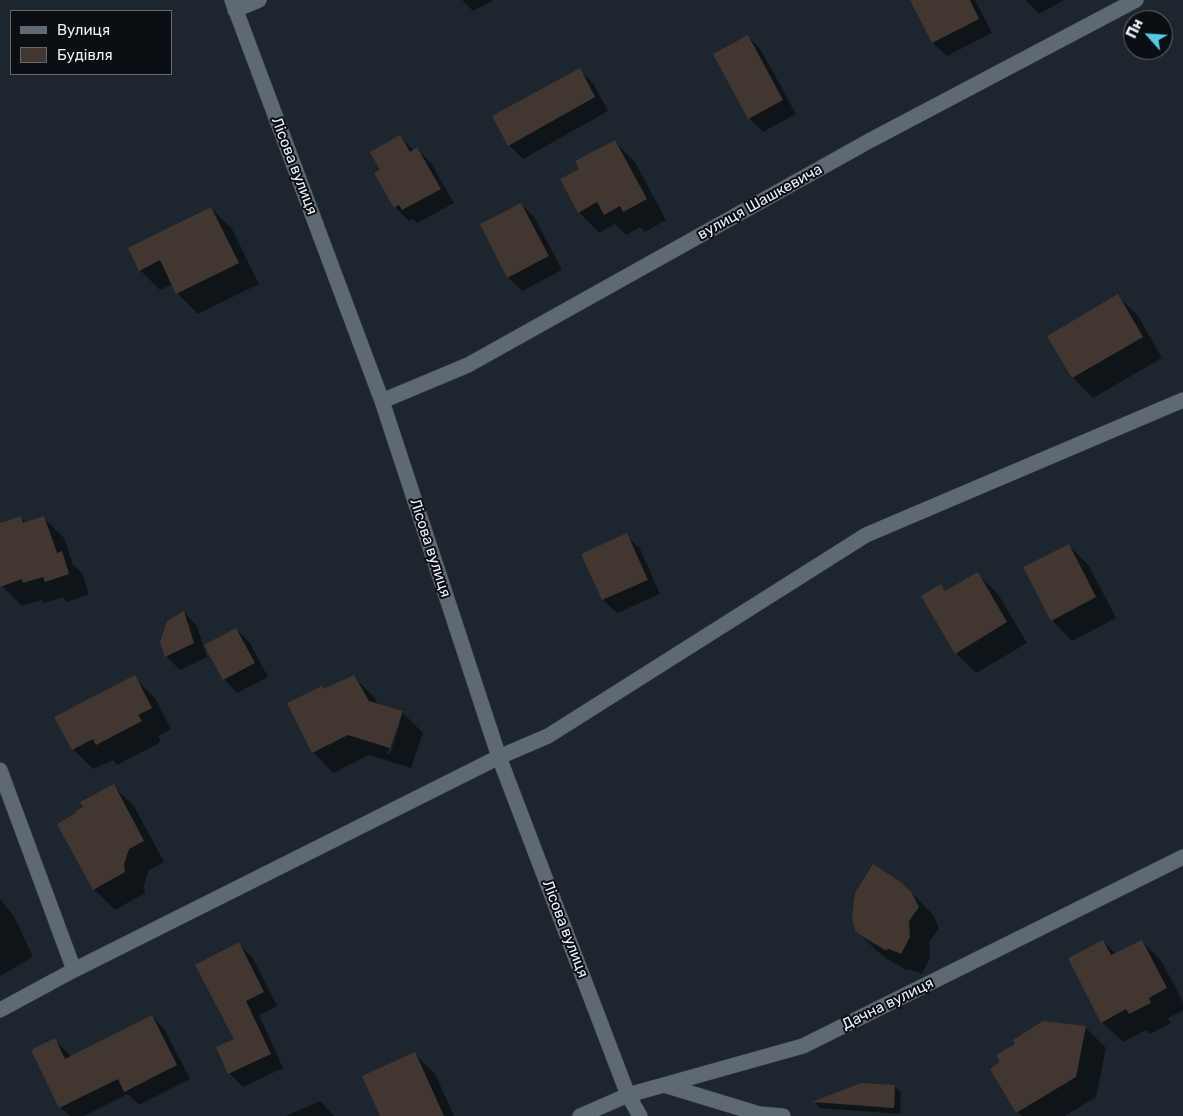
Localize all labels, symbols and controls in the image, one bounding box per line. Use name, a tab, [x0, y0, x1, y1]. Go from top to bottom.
legend	[10, 10, 172, 75]
north arrow	[1123, 10, 1173, 60]
text: Пн	[1123, 16, 1147, 41]
text: Вулиця	[57, 21, 110, 39]
text: Будівля	[57, 46, 113, 64]
street label: Лісова вулиця	[267, 115, 321, 217]
street label: вулиця Шашкевича	[695, 160, 825, 244]
street label: Лісова вулиця	[406, 496, 454, 600]
street label: Лісова вулиця	[538, 878, 592, 980]
street label: Дачна вулиця	[839, 974, 937, 1034]

